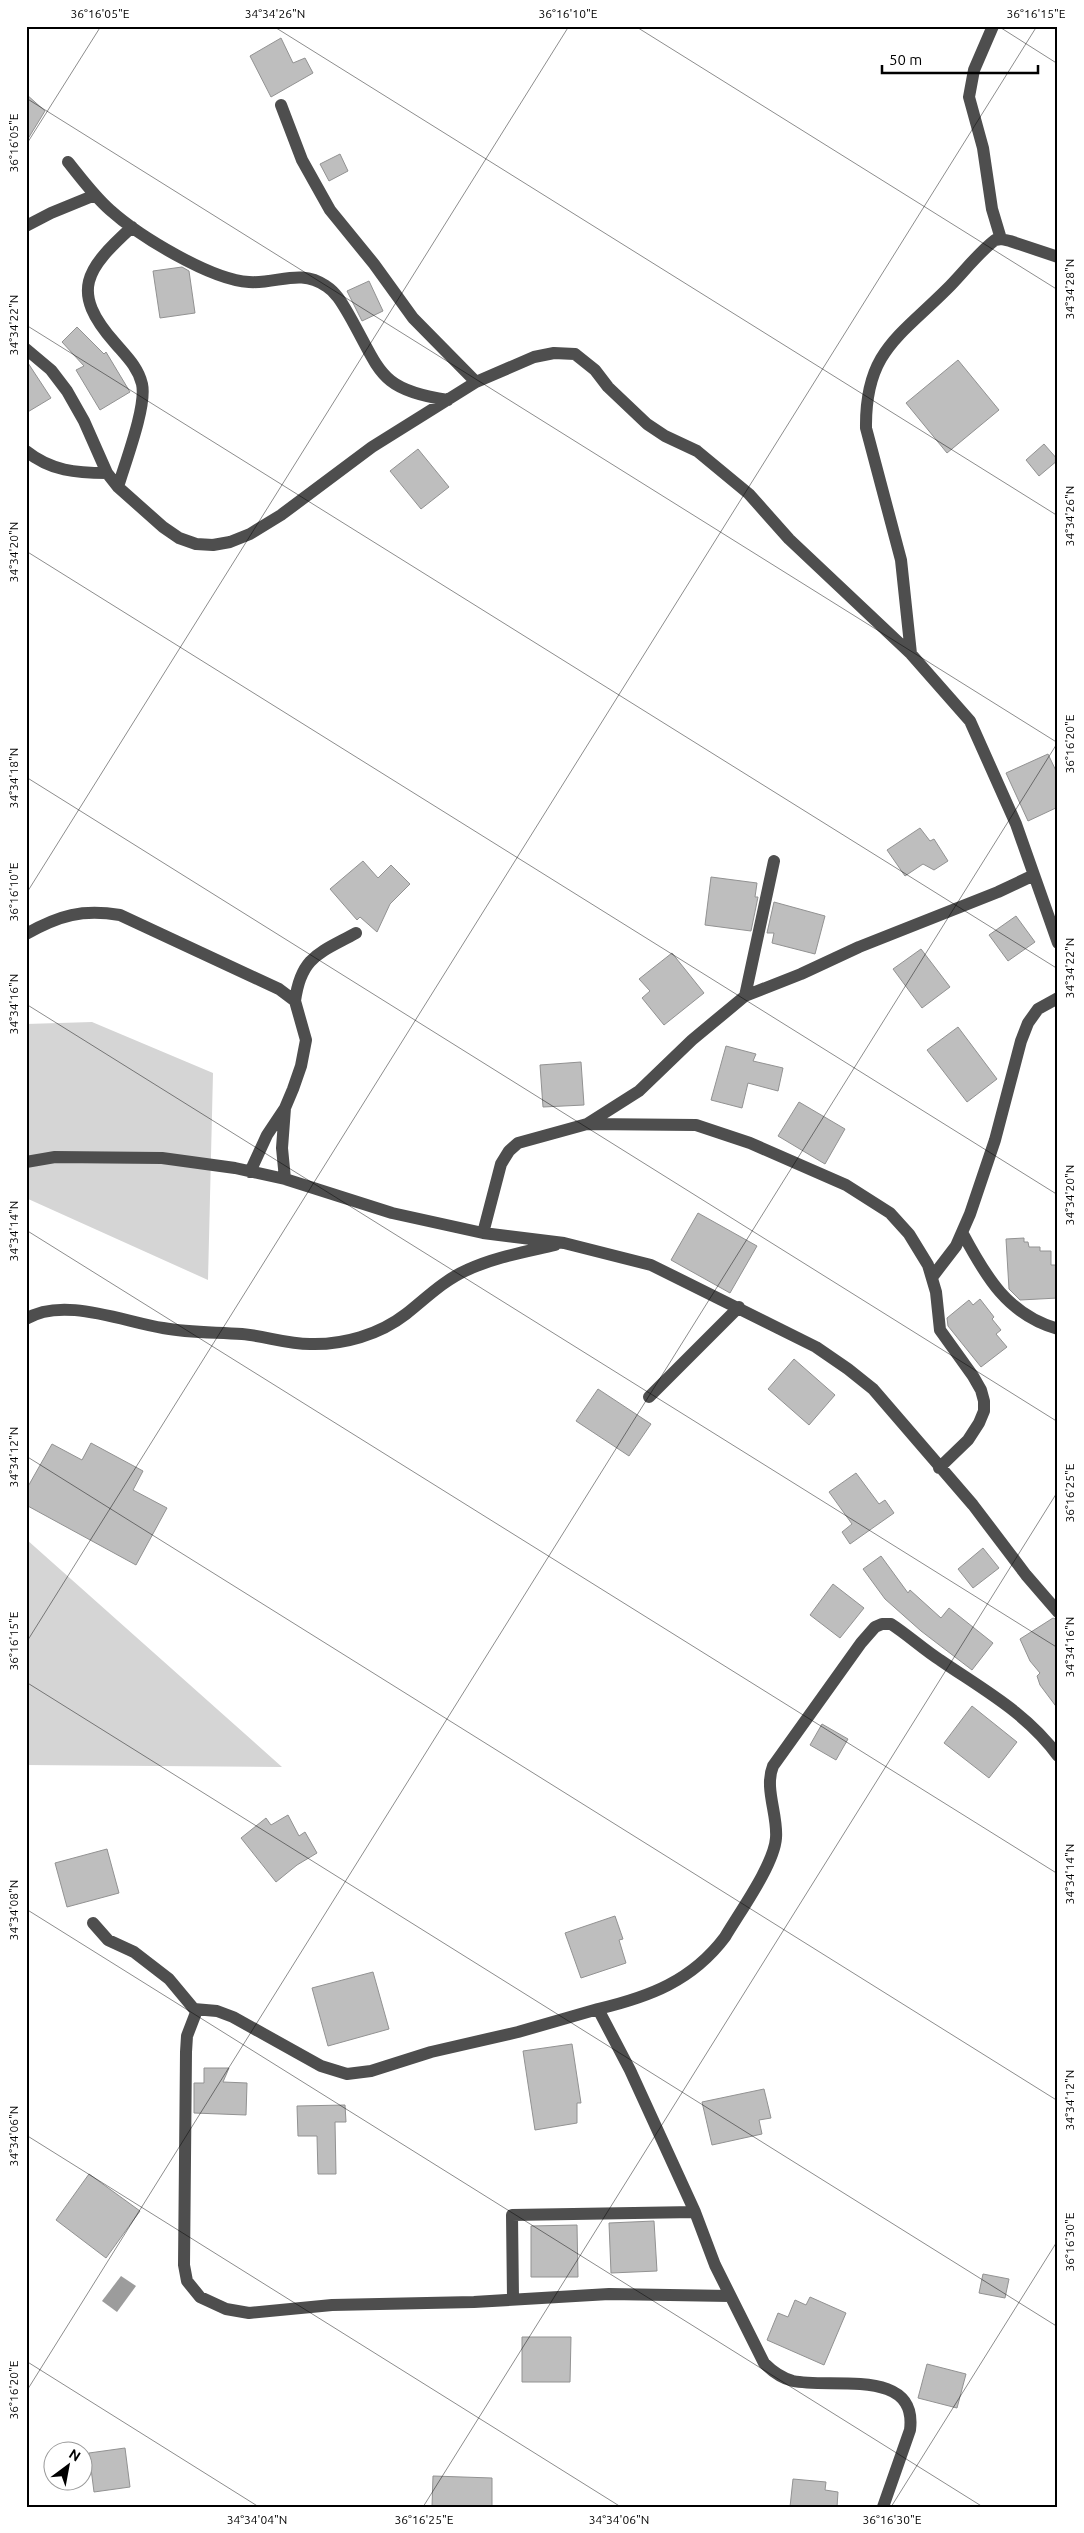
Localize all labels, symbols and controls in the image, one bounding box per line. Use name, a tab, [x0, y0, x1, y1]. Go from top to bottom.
text: 36°16'05"E	[71, 7, 130, 20]
text: 34°34'26"N	[245, 7, 305, 20]
text: 36°16'10"E	[539, 7, 598, 20]
text: 36°16'15"E	[1007, 7, 1066, 20]
scale bar	[882, 42, 1038, 74]
text: 50 m	[889, 51, 922, 68]
text: 36°16'05"E	[7, 113, 20, 172]
text: 34°34'28"N	[1063, 259, 1076, 319]
text: 34°34'22"N	[7, 295, 20, 355]
text: 34°34'26"N	[1063, 486, 1076, 546]
text: 34°34'20"N	[7, 522, 20, 582]
text: 36°16'20"E	[1063, 714, 1076, 773]
text: 34°34'18"N	[7, 748, 20, 808]
text: 36°16'10"E	[7, 862, 20, 921]
text: 34°34'22"N	[1063, 938, 1076, 998]
text: 34°34'16"N	[7, 974, 20, 1034]
text: 34°34'20"N	[1063, 1165, 1076, 1225]
text: 34°34'14"N	[7, 1201, 20, 1261]
text: 34°34'12"N	[7, 1427, 20, 1487]
text: 36°16'25"E	[1063, 1463, 1076, 1522]
text: 36°16'15"E	[7, 1611, 20, 1670]
text: 34°34'16"N	[1063, 1617, 1076, 1677]
text: 34°34'14"N	[1063, 1844, 1076, 1904]
text: 34°34'08"N	[7, 1880, 20, 1940]
text: 34°34'12"N	[1063, 2070, 1076, 2130]
text: 34°34'06"N	[7, 2106, 20, 2166]
text: 36°16'30"E	[1063, 2212, 1076, 2271]
text: 36°16'20"E	[7, 2360, 20, 2419]
north arrow	[42, 2440, 92, 2490]
text: N	[66, 2445, 84, 2465]
text: 34°34'04"N	[227, 2513, 287, 2526]
text: 36°16'25"E	[395, 2513, 454, 2526]
text: 34°34'06"N	[589, 2513, 649, 2526]
text: 36°16'30"E	[863, 2513, 922, 2526]

